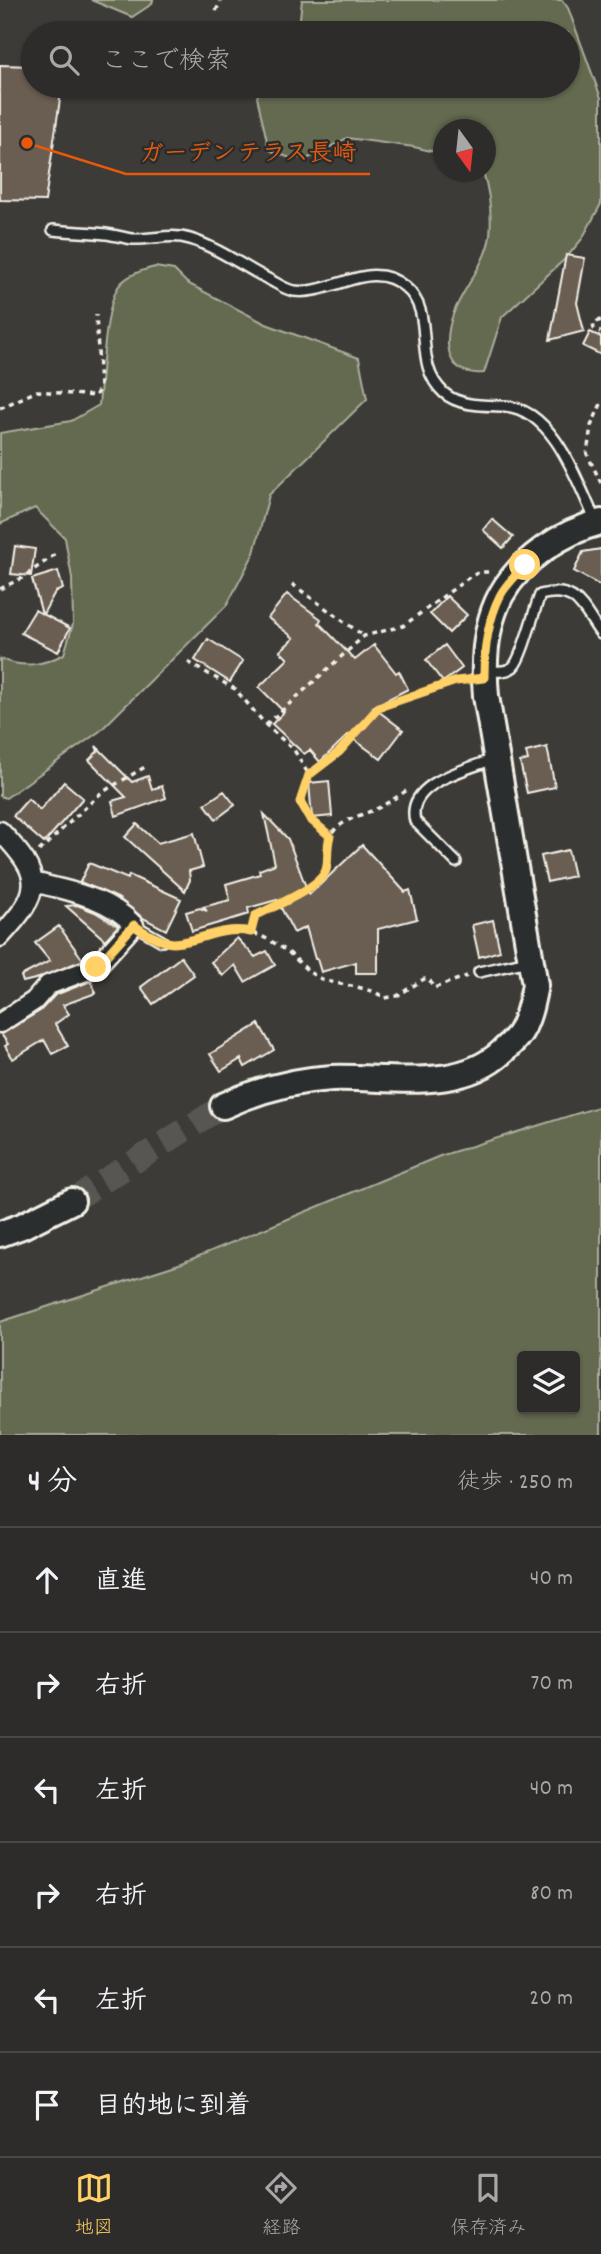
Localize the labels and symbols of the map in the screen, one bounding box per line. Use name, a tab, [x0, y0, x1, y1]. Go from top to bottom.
north arrow	[433, 119, 496, 182]
callout: ガーデンテラス長崎	[126, 129, 370, 174]
text: ガーデンテラス長崎	[140, 138, 356, 172]
route start	[509, 549, 540, 580]
route end	[80, 951, 111, 982]

